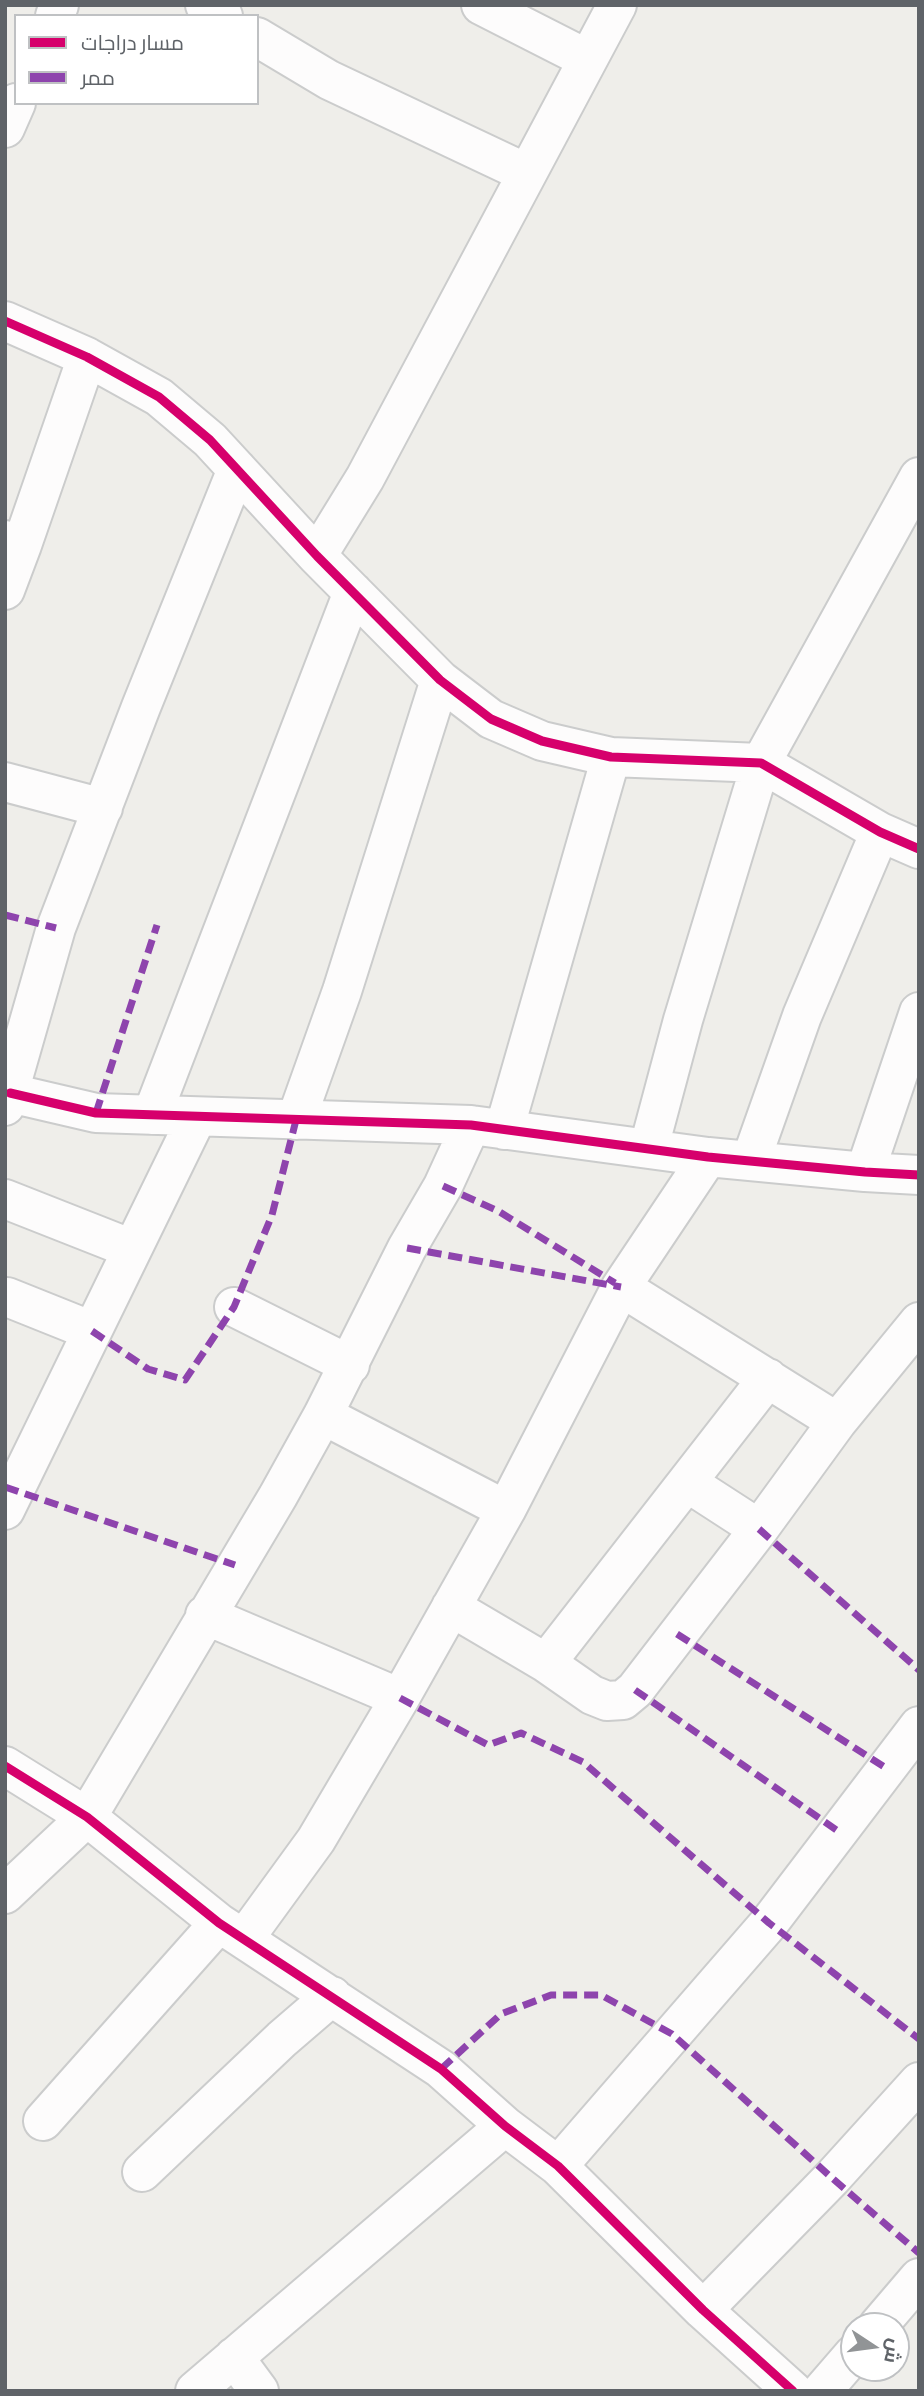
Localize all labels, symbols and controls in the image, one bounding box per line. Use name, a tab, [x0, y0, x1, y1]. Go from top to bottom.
legend	[14, 14, 259, 105]
text: مسار دراجات	[81, 29, 184, 54]
text: ممر	[81, 64, 115, 89]
north arrow	[840, 2312, 910, 2382]
text: ش	[880, 2337, 908, 2366]

